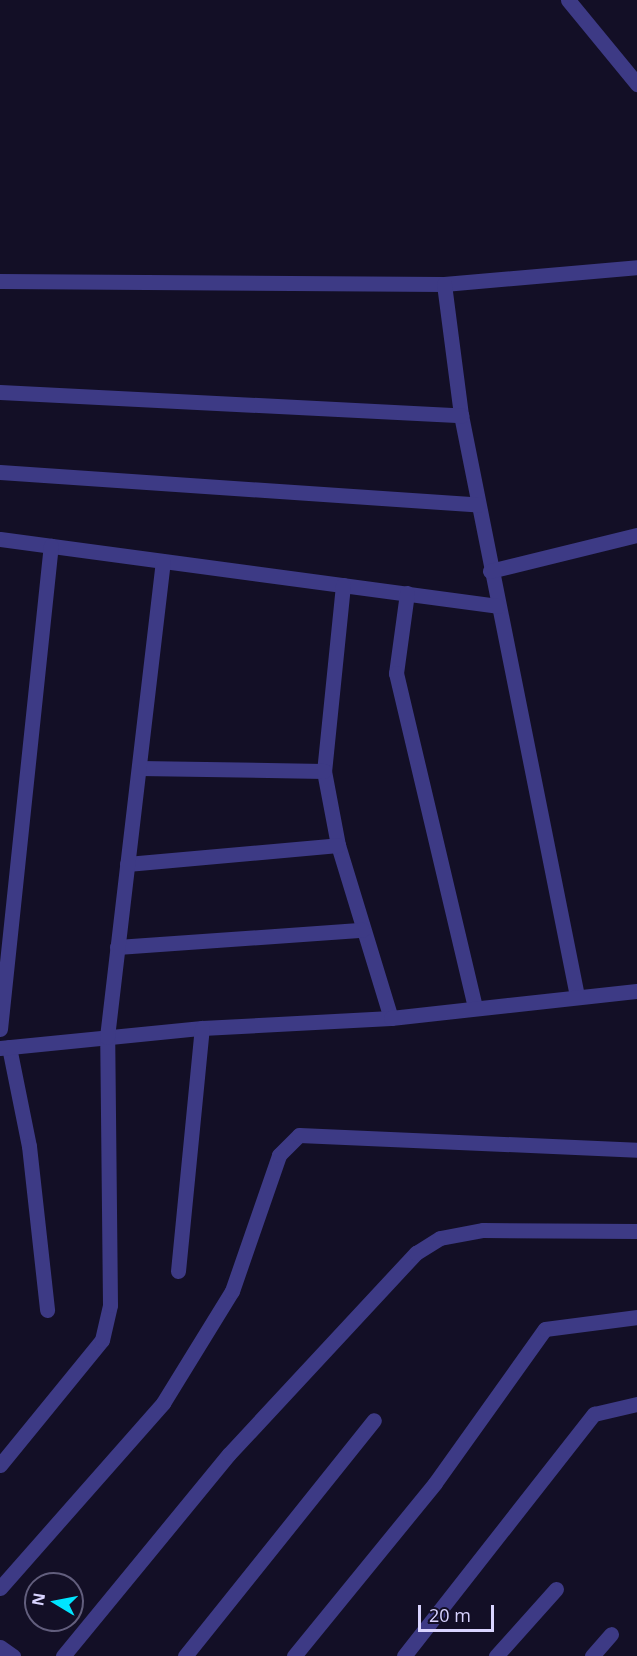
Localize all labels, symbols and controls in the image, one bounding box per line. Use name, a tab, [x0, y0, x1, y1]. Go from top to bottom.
north arrow	[24, 1572, 84, 1632]
text: N	[26, 1591, 50, 1608]
scale bar	[421, 1593, 498, 1631]
text: 20 m	[429, 1603, 471, 1627]

